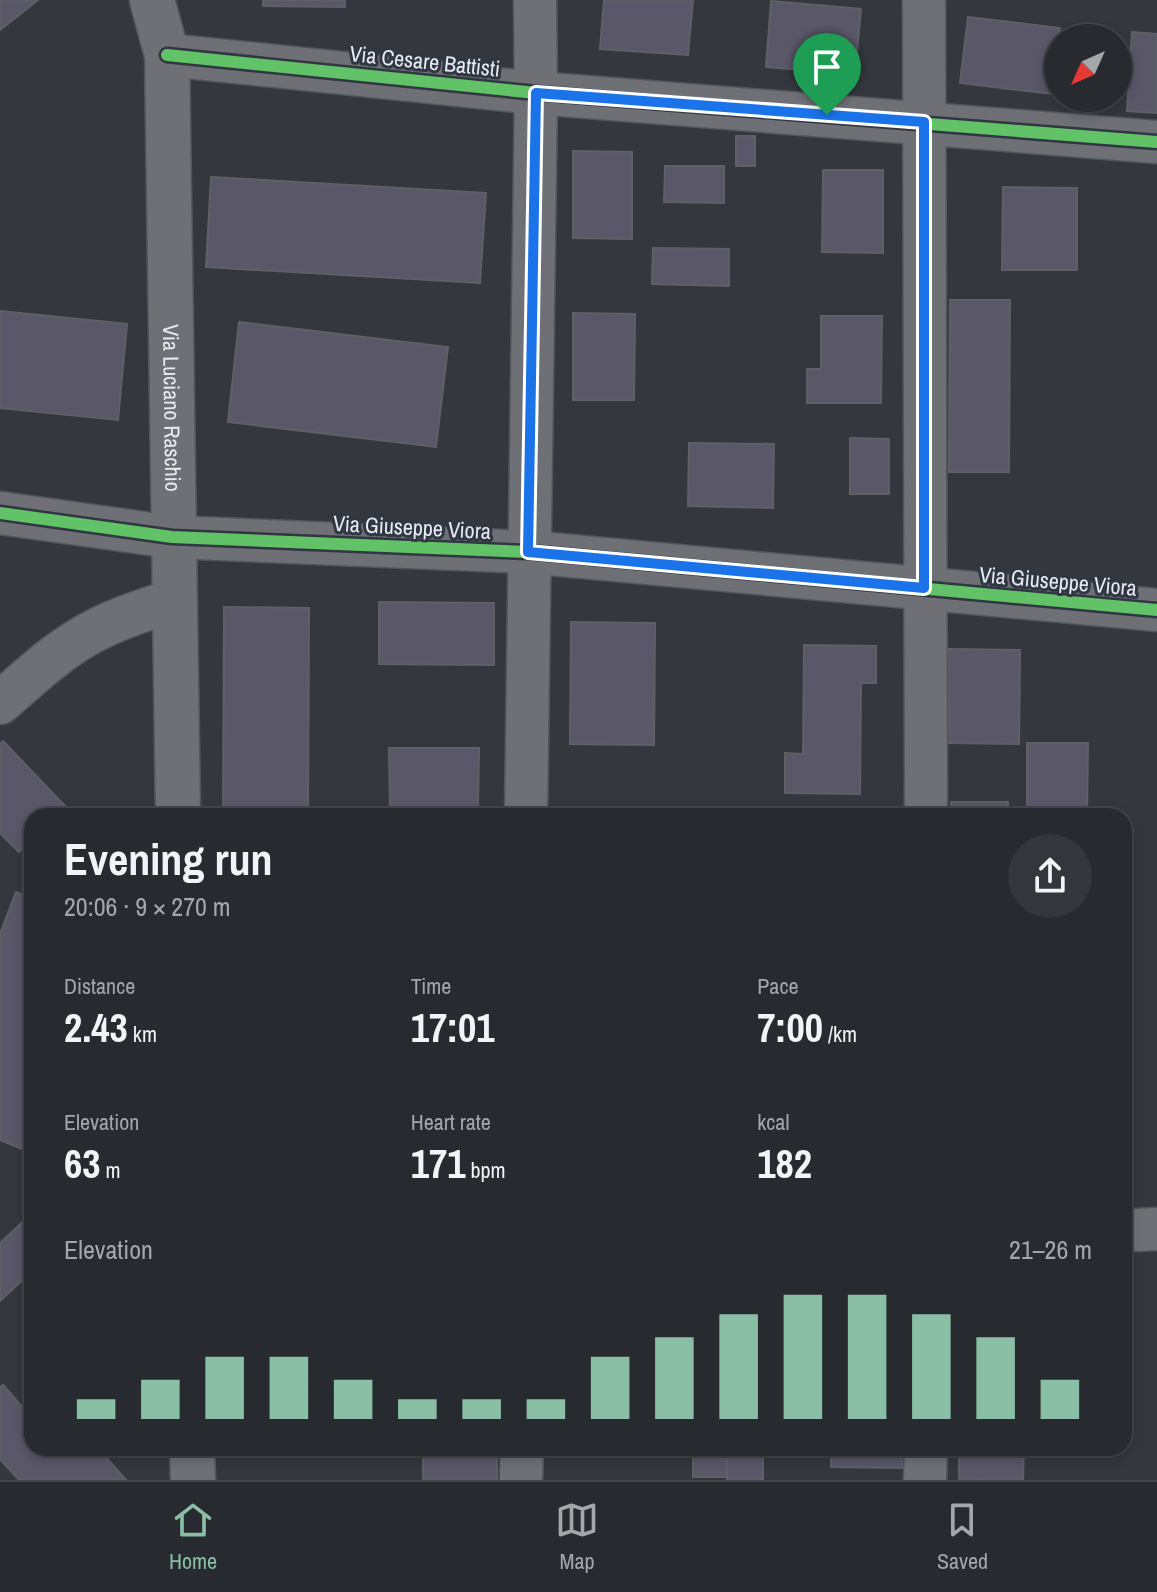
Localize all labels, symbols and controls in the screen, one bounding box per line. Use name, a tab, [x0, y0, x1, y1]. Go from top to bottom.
north arrow	[1044, 24, 1132, 112]
map controls	[1044, 24, 1132, 112]
pin	[793, 33, 861, 115]
street label: Via Cesare Battisti	[348, 38, 502, 84]
icon: arrive	[805, 45, 849, 89]
street label: Via Luciano Raschio	[156, 324, 188, 492]
street label: Via Giuseppe Viora	[332, 508, 492, 546]
street label: Via Giuseppe Viora	[978, 559, 1138, 603]
text: Evening run	[64, 829, 273, 889]
button: share	[1008, 834, 1092, 918]
text: 20:06 · 9 × 270 m	[64, 889, 231, 924]
text: Distance	[64, 971, 135, 1001]
text: Time	[411, 971, 451, 1001]
text: Pace	[757, 971, 798, 1001]
text: 2.43	[64, 1001, 128, 1054]
text: 17:01	[411, 1001, 495, 1054]
text: 7:00	[757, 1001, 823, 1054]
text: km	[128, 1019, 157, 1049]
text: /km	[823, 1019, 857, 1049]
text: Elevation	[64, 1107, 139, 1137]
text: Heart rate	[411, 1107, 491, 1137]
text: kcal	[757, 1107, 789, 1137]
text: 63	[64, 1137, 100, 1190]
text: 171	[411, 1137, 465, 1190]
text: 182	[757, 1137, 812, 1190]
text: m	[100, 1155, 121, 1185]
text: bpm	[465, 1155, 506, 1185]
text: Elevation	[64, 1232, 153, 1267]
text: 21–26 m	[1009, 1232, 1092, 1267]
tab: Home	[169, 1498, 217, 1576]
tab: Map	[555, 1498, 599, 1576]
tab: Saved	[937, 1498, 988, 1576]

